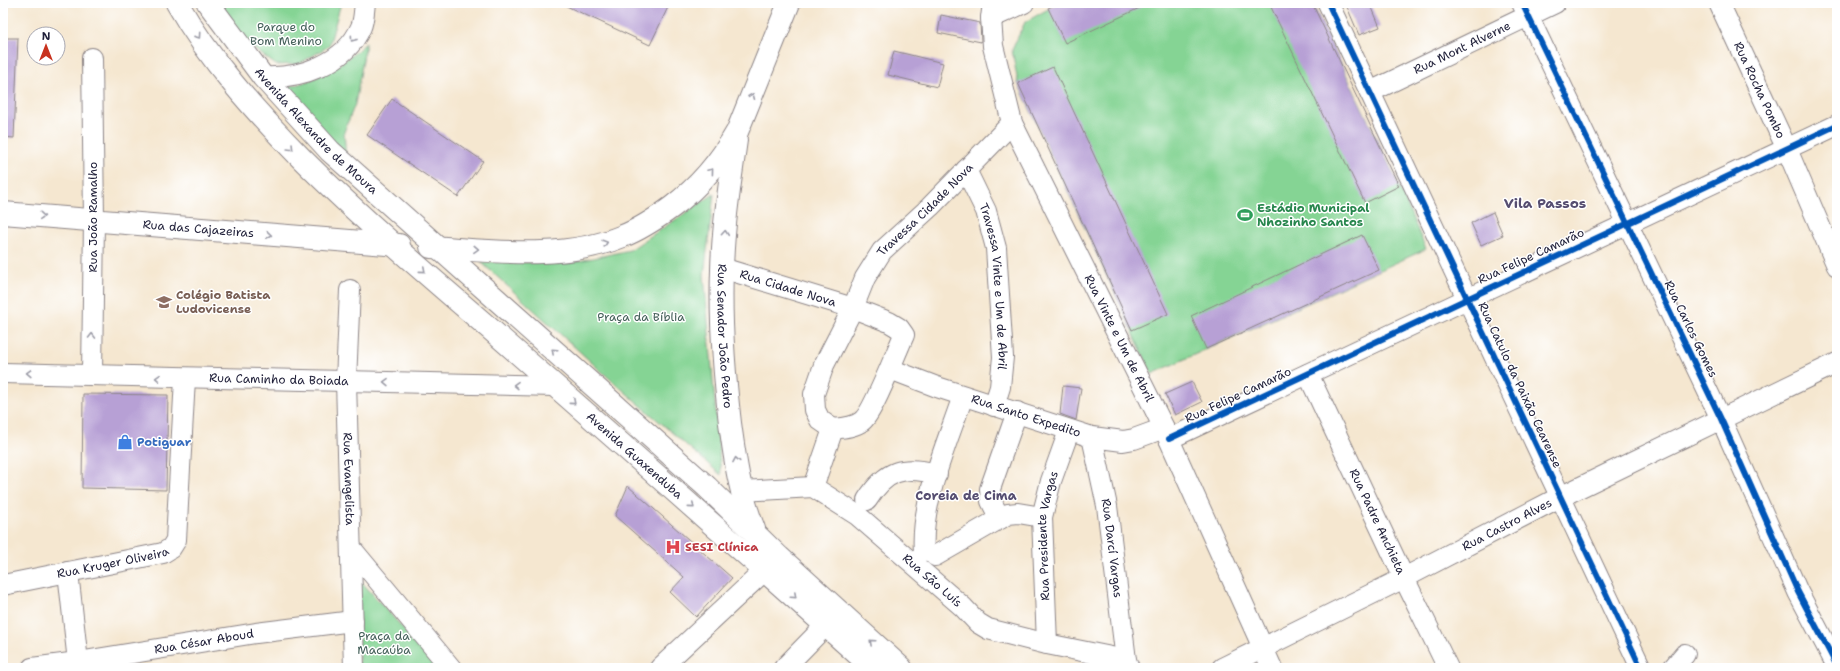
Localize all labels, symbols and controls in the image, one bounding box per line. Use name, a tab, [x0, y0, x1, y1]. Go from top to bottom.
street label: Rua Mont Alverne	[1411, 18, 1513, 78]
park label: Parque do Bom Menino	[250, 19, 322, 49]
north arrow	[26, 26, 66, 66]
text: N	[42, 29, 51, 44]
one-way arrow	[193, 31, 200, 38]
one-way arrow	[350, 35, 358, 42]
street label: Rua Rocha Pombo	[1730, 39, 1789, 141]
street label: Avenida Alexandre de Moura	[251, 65, 382, 198]
one-way arrow	[747, 92, 755, 100]
one-way arrow	[286, 143, 294, 151]
street label: Travessa Cidade Nova	[873, 159, 977, 259]
street label: Rua João Ramalho	[85, 162, 101, 272]
one-way arrow	[707, 168, 714, 175]
district label: Vila Passos	[1504, 194, 1586, 212]
place label: Estádio Municipal Nhozinho Santos	[1257, 200, 1369, 230]
street label: Travessa Vinte e Um de Abril	[975, 201, 1011, 371]
sports icon: Estádio Municipal Nhozinho Santos	[1236, 206, 1254, 224]
one-way arrow	[39, 212, 45, 221]
street label: Rua das Cajazeiras	[142, 216, 255, 241]
street label: Rua Felipe Camarão	[1475, 224, 1587, 288]
one-way arrow	[266, 230, 272, 239]
one-way arrow	[720, 230, 729, 236]
one-way arrow	[601, 239, 608, 248]
one-way arrow	[473, 245, 479, 254]
street label: Rua Senador João Pedro	[713, 264, 736, 409]
one-way arrow	[418, 266, 425, 273]
street label: Rua Cidade Nova	[738, 266, 839, 311]
street label: Rua Vinte e Um de Abril	[1081, 272, 1158, 405]
street label: Rua Carlos Gomes	[1661, 278, 1721, 380]
place label: Colégio Batista Ludovicense	[176, 287, 271, 317]
school or university icon: Colégio Batista Ludovicense	[155, 293, 173, 311]
street label: Rua Catulo da Paixão Cearense	[1474, 299, 1566, 471]
park label: Praça da Bíblia	[597, 309, 685, 325]
one-way arrow	[88, 333, 97, 339]
one-way arrow	[551, 349, 558, 356]
street label: Rua Felipe Camarão	[1182, 363, 1294, 427]
one-way arrow	[26, 369, 32, 378]
street label: Rua Caminho da Boiada	[209, 370, 349, 389]
one-way arrow	[155, 373, 161, 382]
one-way arrow	[383, 378, 389, 386]
one-way arrow	[513, 381, 519, 390]
street label: Rua Santo Expedito	[969, 391, 1083, 441]
one-way arrow	[569, 397, 576, 404]
street label: Avenida Guaxenduba	[583, 409, 686, 503]
street label: Rua Evangelista	[339, 432, 358, 526]
shop icon: Potiguar	[116, 433, 134, 451]
place label: Potiguar	[137, 434, 192, 450]
one-way arrow	[732, 457, 740, 463]
street label: Rua Padre Anchieta	[1346, 466, 1409, 577]
street label: Rua Presidente Vargas	[1034, 468, 1062, 601]
district label: Coreia de Cima	[915, 487, 1017, 504]
street label: Rua Castro Alves	[1459, 495, 1555, 555]
street label: Rua Darcí Vargas	[1098, 497, 1126, 599]
one-way arrow	[687, 501, 695, 509]
hospital icon: SESI Clínica	[664, 538, 682, 556]
place label: SESI Clínica	[685, 539, 759, 555]
street label: Rua Kruger Oliveira	[56, 543, 172, 582]
street label: Rua São Luís	[899, 550, 965, 611]
one-way arrow	[789, 591, 797, 599]
street label: Rua César Aboud	[153, 625, 255, 657]
park label: Praça da Macaúba	[357, 628, 411, 658]
one-way arrow	[869, 639, 877, 647]

